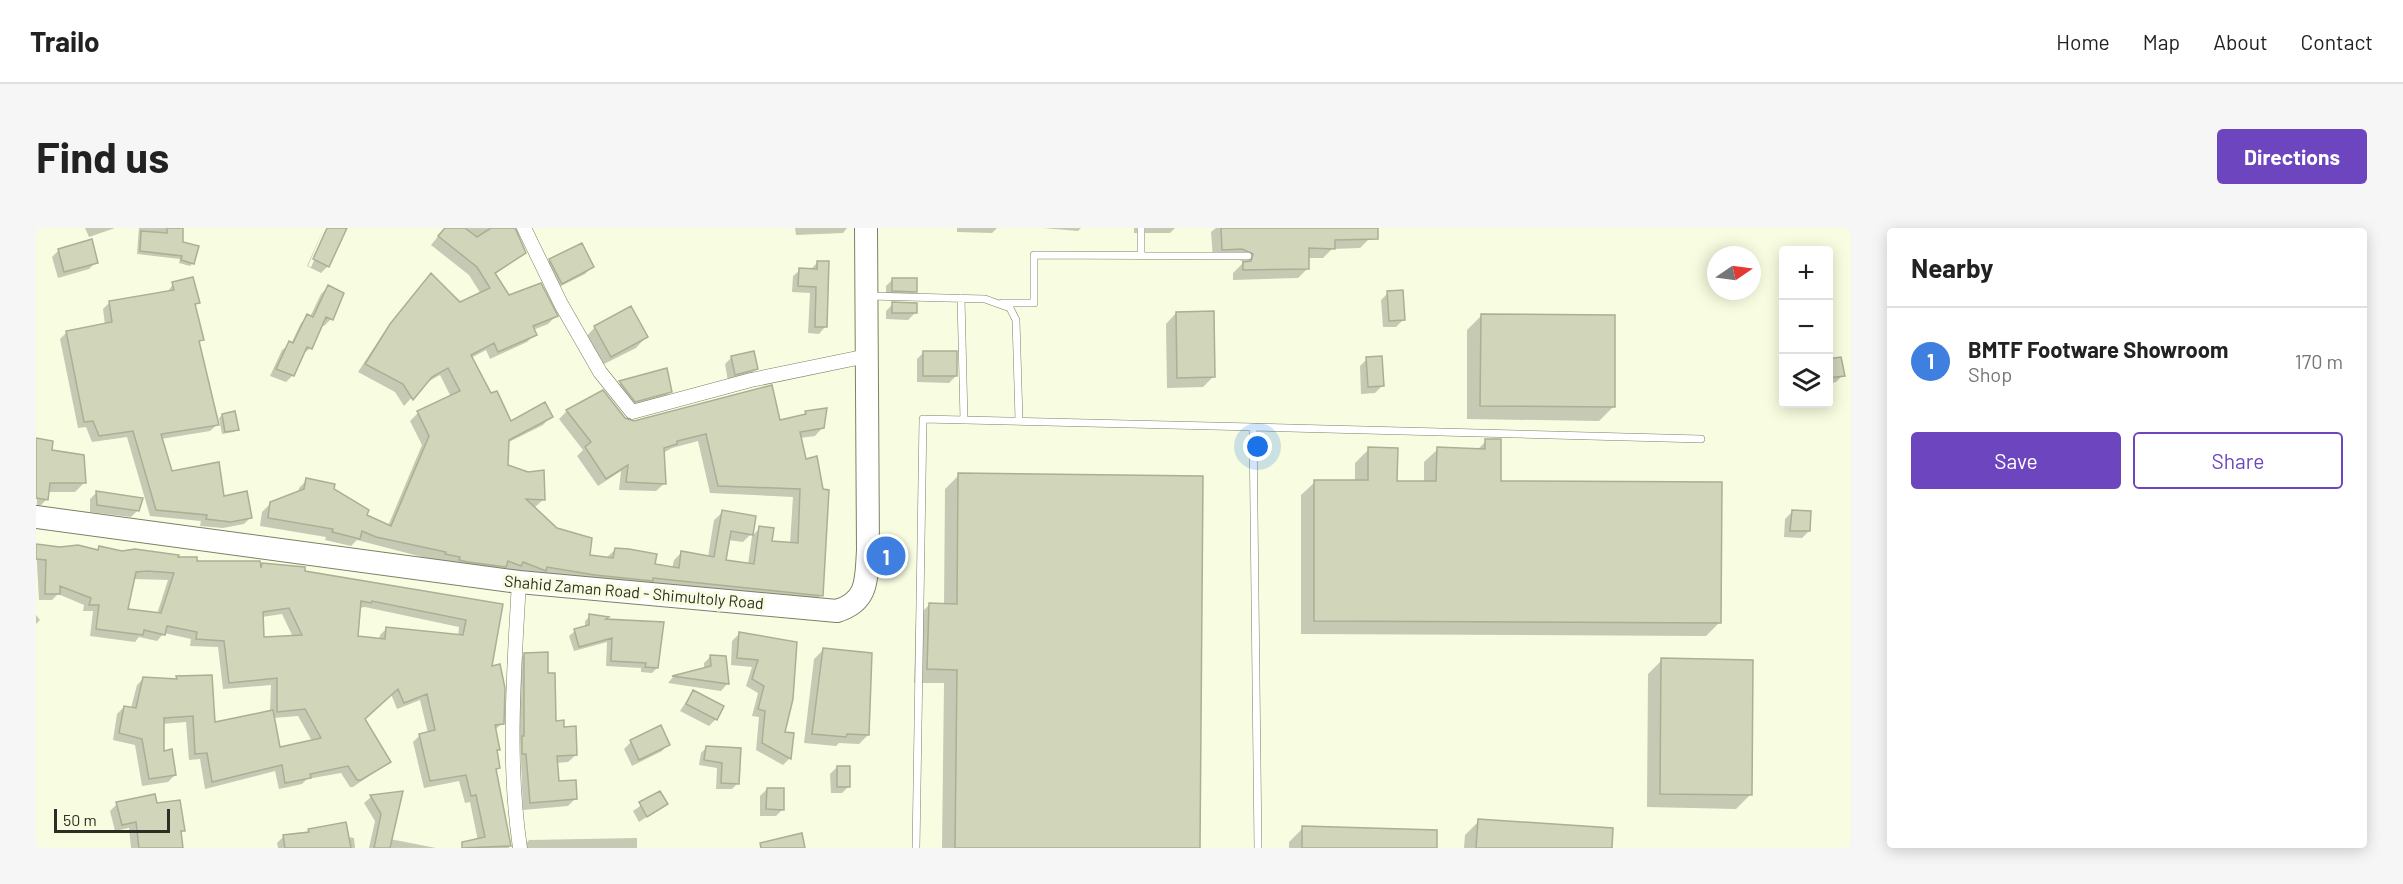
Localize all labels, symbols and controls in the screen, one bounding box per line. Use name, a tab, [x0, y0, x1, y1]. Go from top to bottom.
text: Trailo	[30, 24, 100, 58]
text: Home	[2056, 29, 2110, 54]
text: Map	[2143, 29, 2180, 54]
text: About	[2213, 29, 2268, 54]
text: Contact	[2301, 29, 2373, 54]
button: Directions	[2217, 129, 2367, 184]
text: Find us	[36, 131, 169, 181]
north arrow	[1707, 246, 1761, 300]
map controls	[1779, 246, 1833, 408]
button: +	[1779, 246, 1833, 300]
text: Nearby	[1911, 252, 1993, 283]
button: −	[1779, 300, 1833, 354]
text: BMTF Footware Showroom	[1968, 336, 2228, 362]
text: 1	[1927, 349, 1934, 373]
text: 170 m	[2295, 349, 2343, 373]
button: layers	[1779, 354, 1833, 408]
text: Shop	[1968, 362, 2012, 386]
your location	[1243, 432, 1272, 461]
button: Save	[1911, 432, 2121, 489]
button: Share	[2133, 432, 2343, 489]
pin: 1	[866, 534, 906, 578]
street label: Shahid Zaman Road - Shimultoly Road	[503, 571, 765, 612]
scale bar	[54, 806, 170, 834]
text: 50 m	[63, 810, 97, 829]

